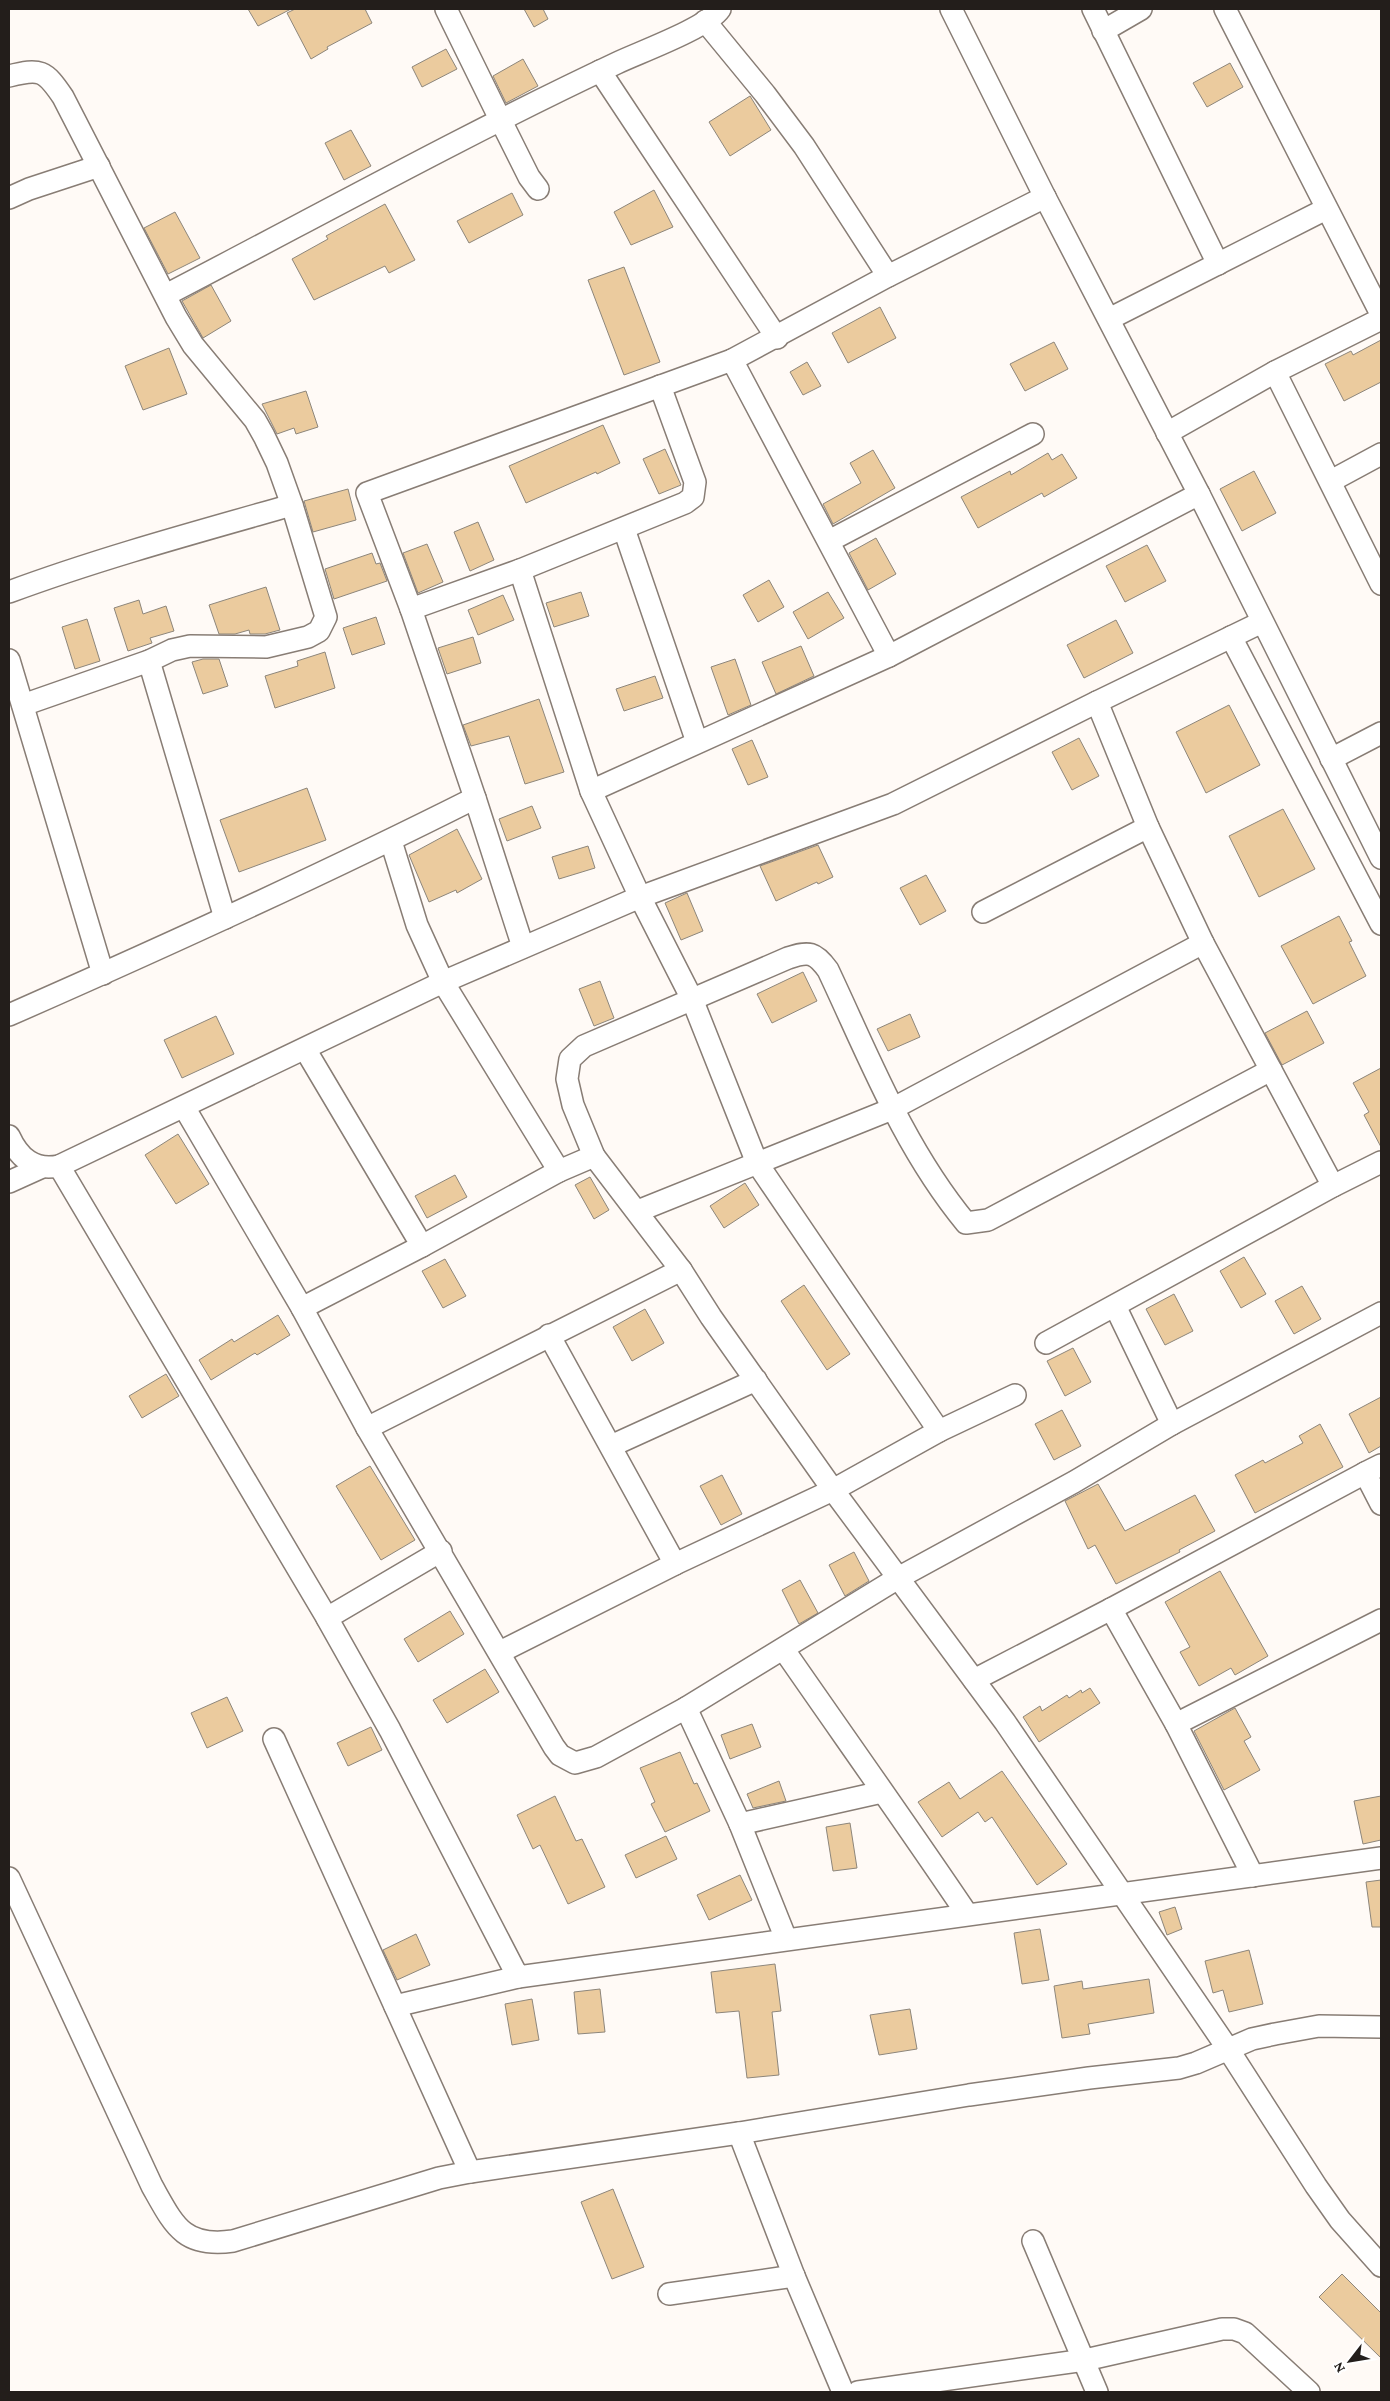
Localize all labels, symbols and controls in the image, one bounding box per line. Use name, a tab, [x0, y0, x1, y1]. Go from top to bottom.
north arrow	[1325, 2336, 1375, 2386]
text: N	[1329, 2359, 1348, 2376]

